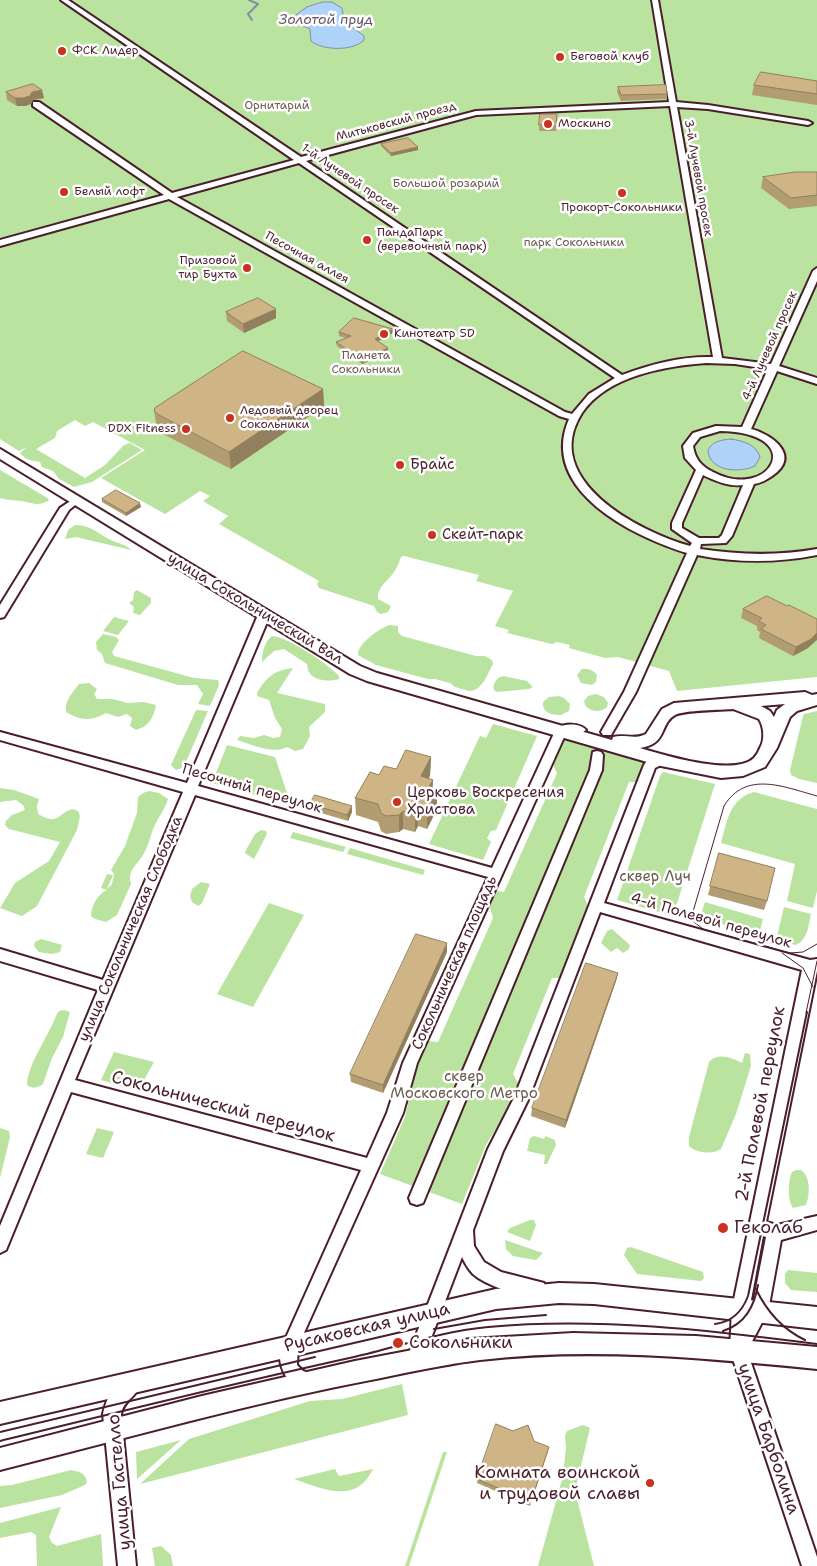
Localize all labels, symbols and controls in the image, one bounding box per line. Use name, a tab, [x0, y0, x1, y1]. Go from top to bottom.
water label: Золотой пруд	[279, 12, 373, 28]
place label: ФСК Лидер	[72, 44, 139, 58]
marker: ФСК Лидер	[56, 45, 68, 57]
place label: Беговой клуб	[570, 50, 649, 64]
marker: Беговой клуб	[554, 51, 566, 63]
park label: Орнитарий	[244, 99, 310, 113]
street label: Митьковский проезд	[334, 99, 458, 145]
place label: Москино	[558, 117, 611, 131]
marker: Москино	[542, 118, 554, 130]
street label: 3-й Лучевой просек	[681, 119, 715, 237]
street label: 1-й Лучевой просек	[298, 141, 402, 217]
park label: Большой розарий	[393, 177, 499, 191]
place label: Белый лофт	[74, 185, 145, 199]
marker: Белый лофт	[58, 186, 70, 198]
marker: Прокорт-Сокольники	[616, 187, 628, 199]
place label: Прокорт-Сокольники	[561, 201, 683, 215]
place label: ПандаПарк (веревочный парк)	[377, 226, 487, 254]
street label: Песочная аллея	[263, 229, 351, 287]
marker: ПандаПарк (веревочный парк)	[361, 234, 373, 246]
park label: парк Сокольники	[524, 236, 624, 250]
place label: Призовой тир Бухта	[178, 254, 237, 282]
marker: Призовой тир Бухта	[241, 262, 253, 274]
street label: 4-й Лучевой просек	[739, 289, 801, 403]
place label: Кинотеатр 5D	[394, 327, 475, 341]
marker: Кинотеатр 5D	[378, 328, 390, 340]
park label: Планета Сокольники	[331, 349, 401, 377]
place label: Ледовый дворец Сокольники	[240, 404, 338, 432]
marker: Ледовый дворец Сокольники	[224, 412, 236, 424]
place label: DDX Fitness	[108, 422, 176, 436]
marker: DDX Fitness	[180, 423, 192, 435]
place label: Брайс	[410, 456, 455, 474]
marker: Брайс	[394, 459, 406, 471]
place label: Скейт-парк	[442, 526, 523, 544]
marker: Скейт-парк	[426, 529, 438, 541]
street label: улица Сокольнический Вал	[164, 549, 346, 669]
street label: Песочный переулок	[180, 760, 324, 818]
place label: Церковь Воскресения Христова	[407, 784, 564, 819]
marker: Церковь Воскресения Христова	[391, 796, 403, 808]
street label: улица Сокольническая Слободка	[75, 813, 187, 1045]
park label: сквер Луч	[619, 868, 691, 886]
street label: Сокольническая площадь	[408, 873, 502, 1053]
street label: 4-й Полевой переулок	[628, 889, 794, 953]
street label: 2-й Полевой переулок	[731, 1004, 791, 1204]
street label: Сокольнический переулок	[109, 1067, 337, 1147]
park label: сквер Московского Метро	[390, 1068, 538, 1103]
place label: Геколаб	[734, 1217, 803, 1239]
marker: Геколаб	[716, 1221, 730, 1235]
street label: Русаковская улица	[282, 1298, 452, 1358]
place label: Сокольники	[409, 1332, 513, 1354]
marker: Сокольники	[391, 1336, 405, 1350]
street label: улица Барболина	[732, 1361, 804, 1517]
street label: улица Гастелло	[103, 1413, 137, 1551]
place label: Комната воинской и трудовой славы	[474, 1462, 640, 1505]
marker: Комната воинской и трудовой славы	[644, 1477, 656, 1489]

